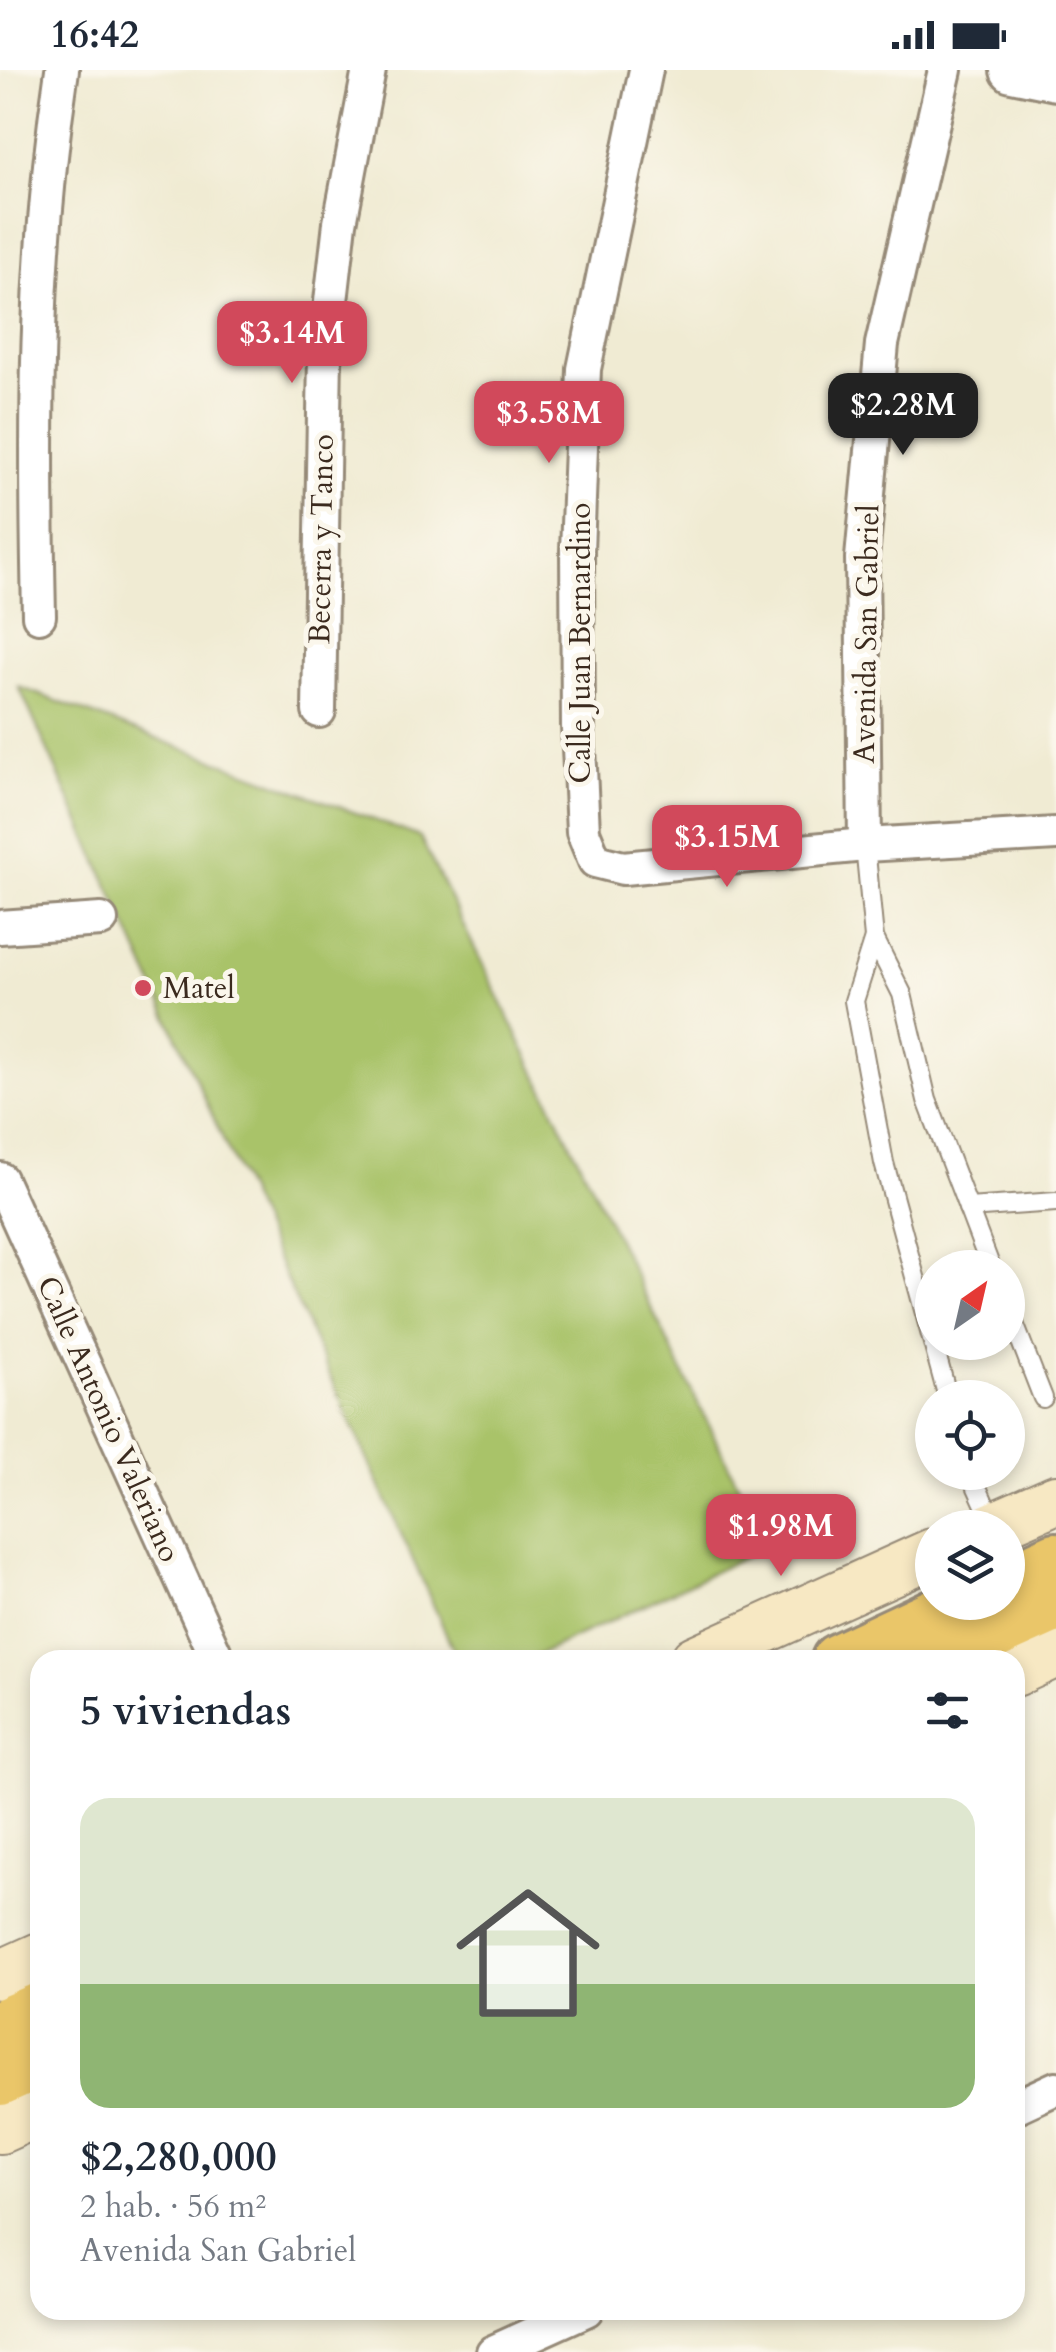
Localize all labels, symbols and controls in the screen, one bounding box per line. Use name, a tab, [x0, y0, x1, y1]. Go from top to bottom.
text: 16:42	[50, 9, 139, 61]
pin: $3.14M	[211, 301, 373, 386]
text: $3.14M	[239, 311, 345, 355]
pin: $2.28M	[822, 373, 984, 458]
pin: $3.58M	[468, 381, 630, 466]
text: $2.28M	[850, 383, 956, 427]
text: $3.58M	[496, 391, 602, 435]
street label: Becerra y Tanco	[299, 434, 344, 644]
street label: Calle Juan Bernardino	[560, 502, 601, 784]
street label: Avenida San Gabriel	[844, 504, 889, 764]
pin: $3.15M	[646, 805, 808, 890]
text: $3.15M	[674, 815, 780, 859]
place label: Matel	[163, 968, 235, 1009]
marker: Matel	[132, 977, 154, 999]
north arrow	[915, 1250, 1025, 1360]
map controls	[915, 1250, 1025, 1620]
street label: Calle Antonio Valeriano	[27, 1270, 190, 1568]
button: locate	[915, 1380, 1025, 1490]
pin: $1.98M	[700, 1494, 862, 1579]
text: $1.98M	[728, 1504, 834, 1548]
button: layers	[915, 1510, 1025, 1620]
text: 5 viviendas	[80, 1682, 291, 1739]
icon: filters	[920, 1683, 975, 1738]
icon: home	[438, 1863, 618, 2043]
text: $2,280,000	[80, 2128, 277, 2185]
text: 2 hab. · 56 m²	[80, 2185, 266, 2229]
text: Avenida San Gabriel	[80, 2229, 356, 2273]

